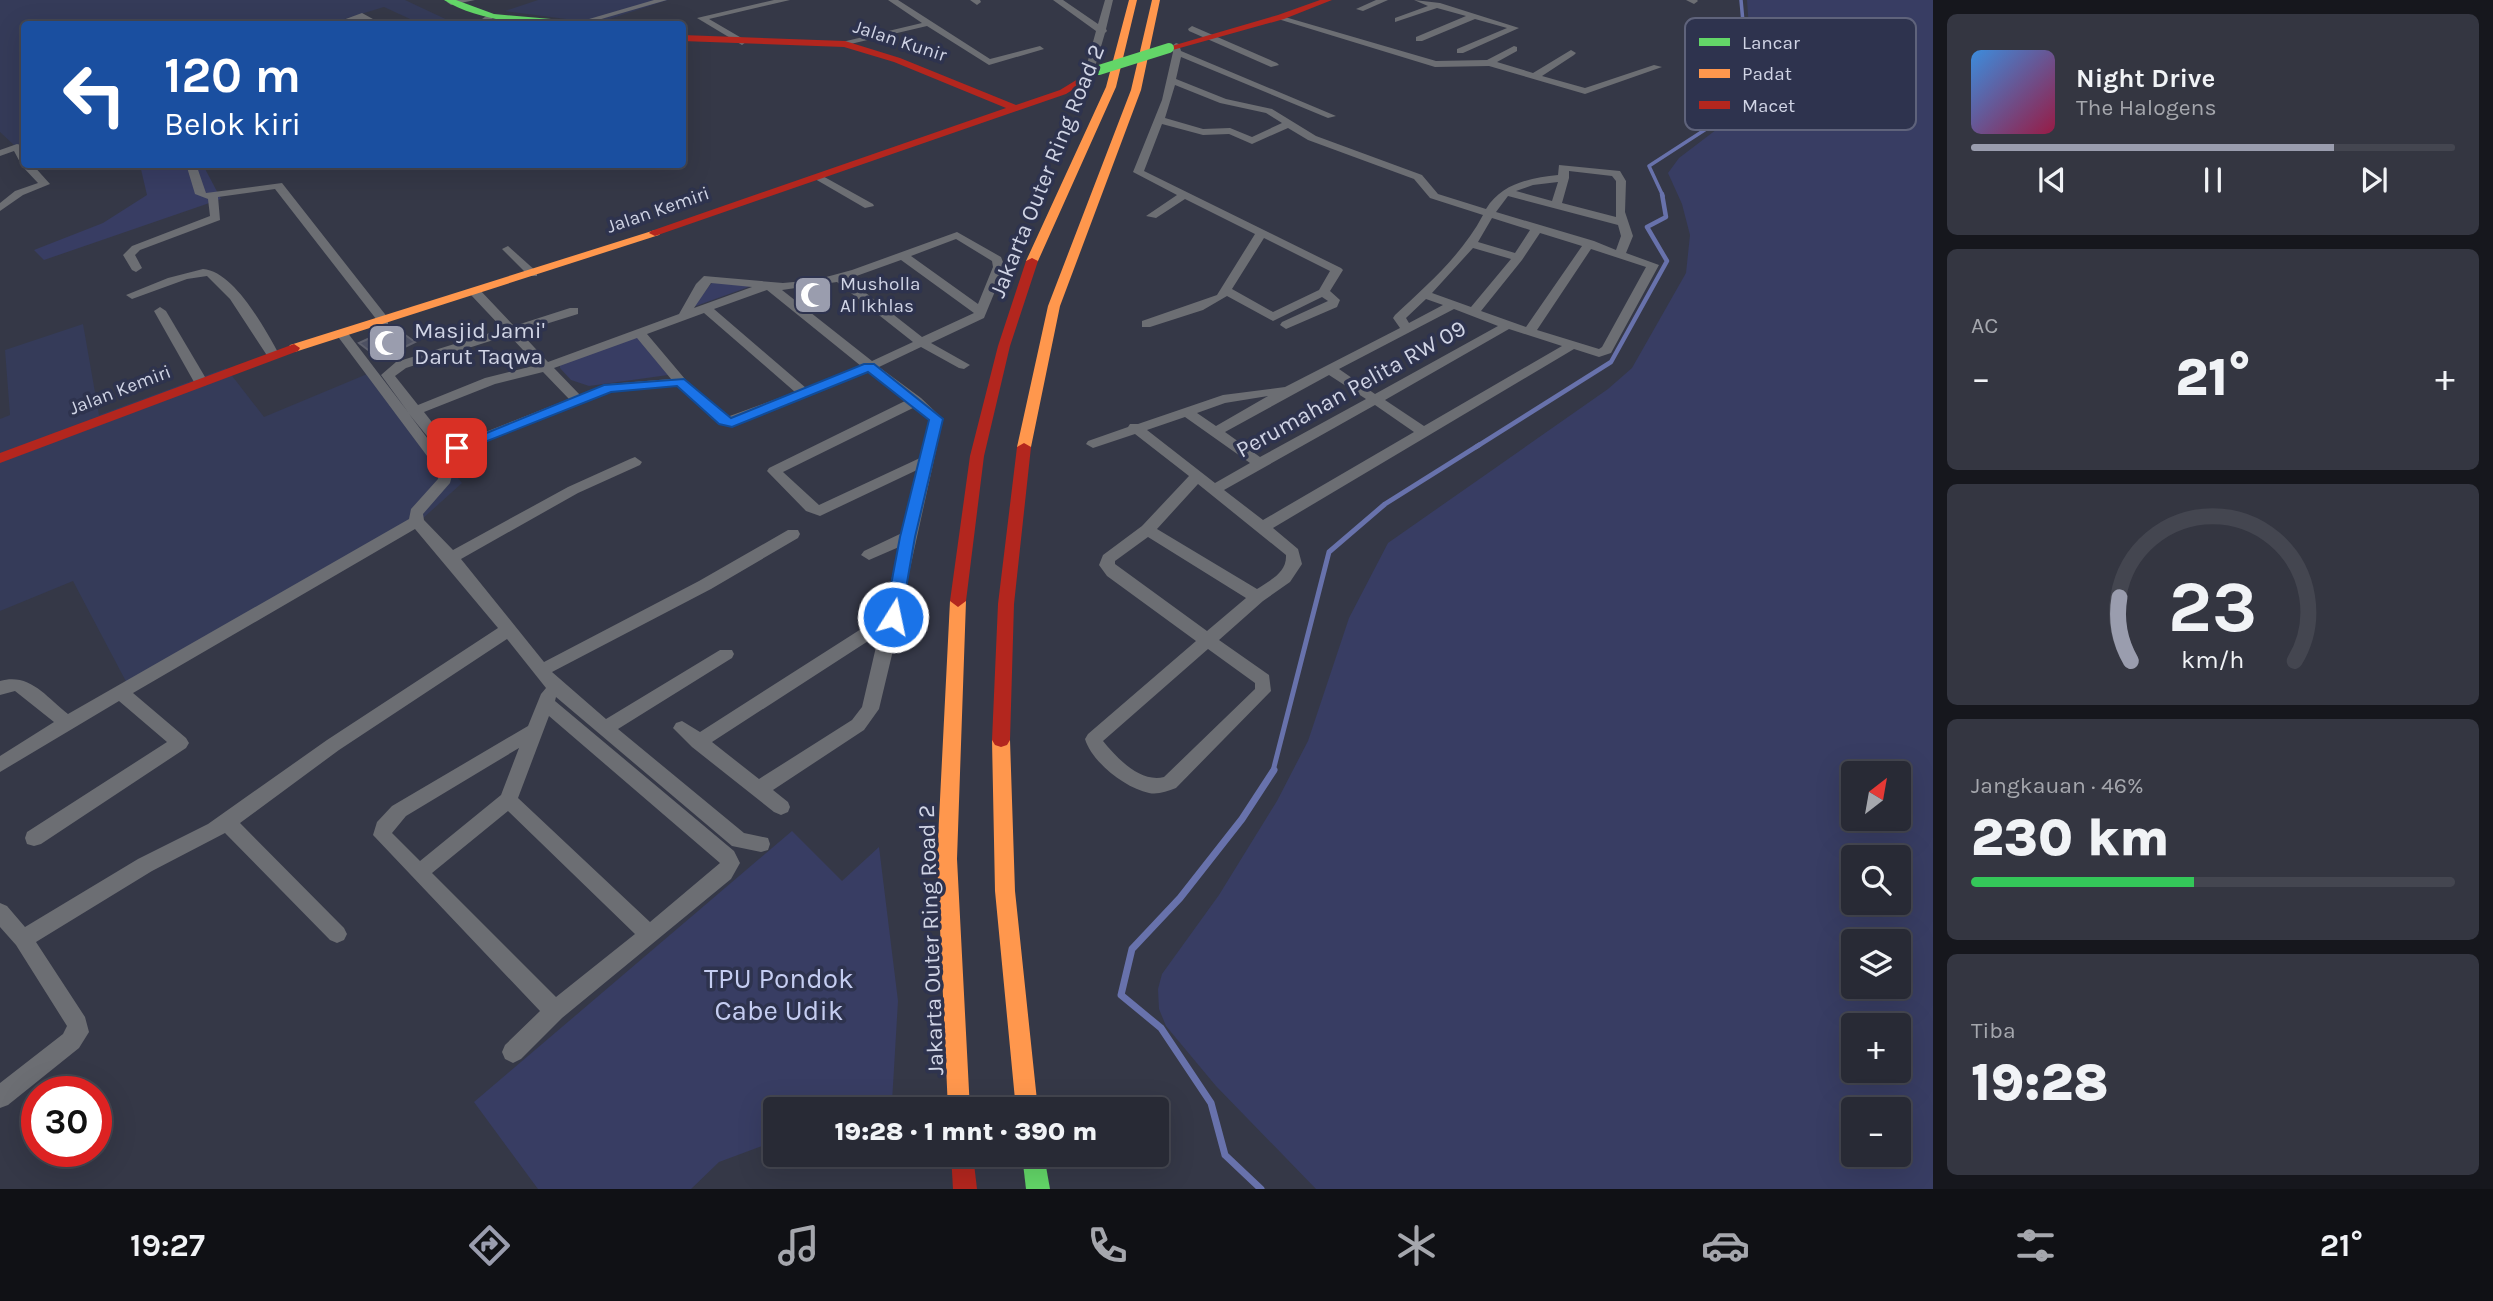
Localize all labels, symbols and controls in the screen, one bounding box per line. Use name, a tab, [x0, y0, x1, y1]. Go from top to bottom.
street label: Jalan Kunir	[851, 16, 950, 66]
legend	[1685, 18, 1916, 130]
text: Lancar	[1742, 32, 1800, 54]
street label: Jakarta Outer Ring Road 2	[984, 40, 1110, 302]
text: 120 m	[164, 47, 301, 104]
icon: left	[49, 49, 140, 140]
text: Padat	[1742, 63, 1792, 85]
text: Night Drive	[2076, 63, 2215, 94]
text: The Halogens	[2076, 94, 2216, 121]
text: Macet	[1742, 95, 1795, 117]
text: Belok kiri	[164, 106, 301, 143]
icon: previous	[2033, 161, 2071, 199]
icon: pause	[2194, 161, 2232, 199]
icon: next	[2355, 161, 2393, 199]
street label: Jalan Kemiri	[604, 182, 712, 238]
place label: Musholla Al Ikhlas	[840, 273, 921, 317]
mosque icon: Musholla Al Ikhlas	[792, 274, 834, 316]
text: AC	[1971, 312, 1998, 339]
street label: Perumahan Pelita RW 09	[1231, 315, 1471, 463]
place label: Masjid Jami' Darut Taqwa	[414, 317, 545, 370]
mosque icon: Masjid Jami' Darut Taqwa	[366, 322, 408, 364]
text: 21°	[2175, 347, 2251, 408]
text: −	[1971, 356, 1991, 401]
text: +	[2435, 356, 2455, 401]
street label: Jalan Kemiri	[66, 361, 174, 419]
pin	[427, 418, 487, 478]
icon: arrive	[438, 429, 476, 467]
text: 23	[2168, 564, 2258, 649]
position arrow	[856, 580, 930, 654]
text: km/h	[2181, 644, 2245, 673]
north arrow	[1841, 761, 1911, 831]
map controls	[1841, 761, 1911, 1167]
text: Jangkauan · 46%	[1971, 772, 2144, 799]
street label: Jakarta Outer Ring Road 2	[913, 804, 949, 1076]
text: 230 km	[1971, 807, 2169, 868]
button: search	[1841, 845, 1911, 915]
button: layers	[1841, 929, 1911, 999]
park label: TPU Pondok Cabe Udik	[704, 962, 854, 1027]
button: +	[1841, 1013, 1911, 1083]
text: Tiba	[1971, 1017, 2016, 1044]
text: 19:28	[1971, 1052, 2109, 1113]
speed limit sign: 30	[21, 1076, 112, 1167]
button: −	[1841, 1097, 1911, 1167]
text: 19:28 · 1 mnt · 390 m	[835, 1116, 1097, 1147]
icon: directions	[465, 1221, 514, 1270]
icon: music	[774, 1221, 823, 1270]
icon: phone	[1083, 1221, 1132, 1270]
icon: climate	[1392, 1221, 1441, 1270]
icon: car	[1701, 1221, 1750, 1270]
icon: filters	[2011, 1221, 2060, 1270]
text: 19:27	[130, 1227, 205, 1264]
text: 21°	[2320, 1227, 2363, 1264]

